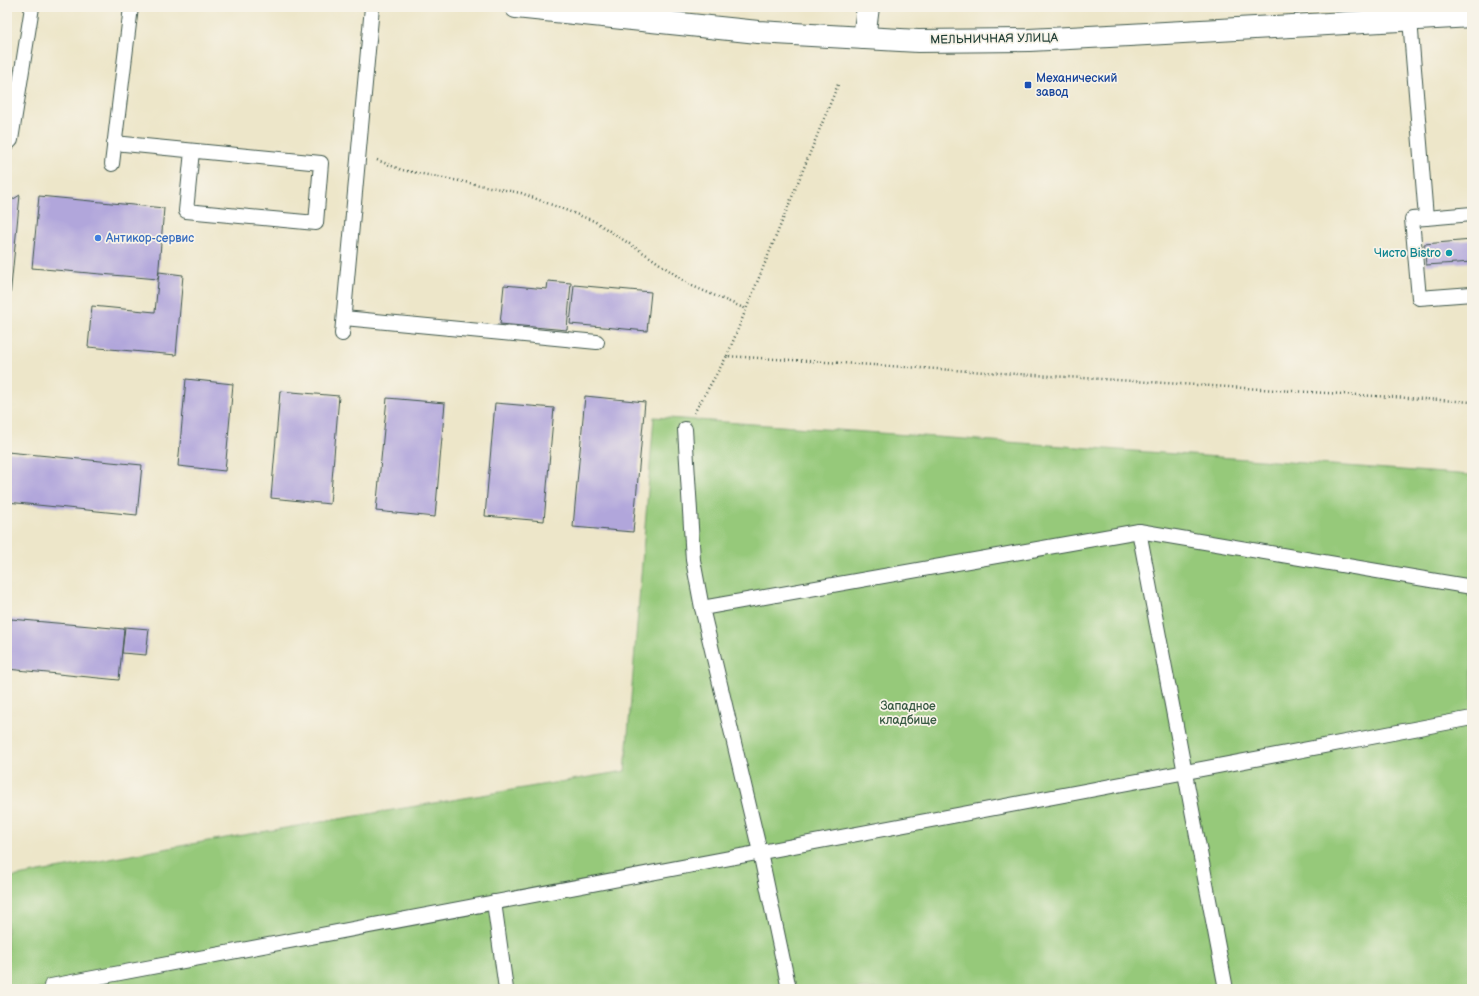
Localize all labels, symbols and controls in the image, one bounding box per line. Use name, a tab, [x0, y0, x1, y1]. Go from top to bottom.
street label: МЕЛЬНИЧНАЯ УЛИЦА	[930, 30, 1059, 48]
place label: Механический завод	[1036, 71, 1117, 100]
marker: Механический завод	[1023, 80, 1033, 90]
place label: Антикор-сервис	[105, 231, 194, 246]
marker: Антикор-сервис	[93, 233, 103, 243]
place label: Чисто Bistro	[1374, 246, 1441, 261]
marker: Чисто Bistro	[1444, 248, 1454, 258]
park label: Западное кладбище	[879, 699, 937, 728]

